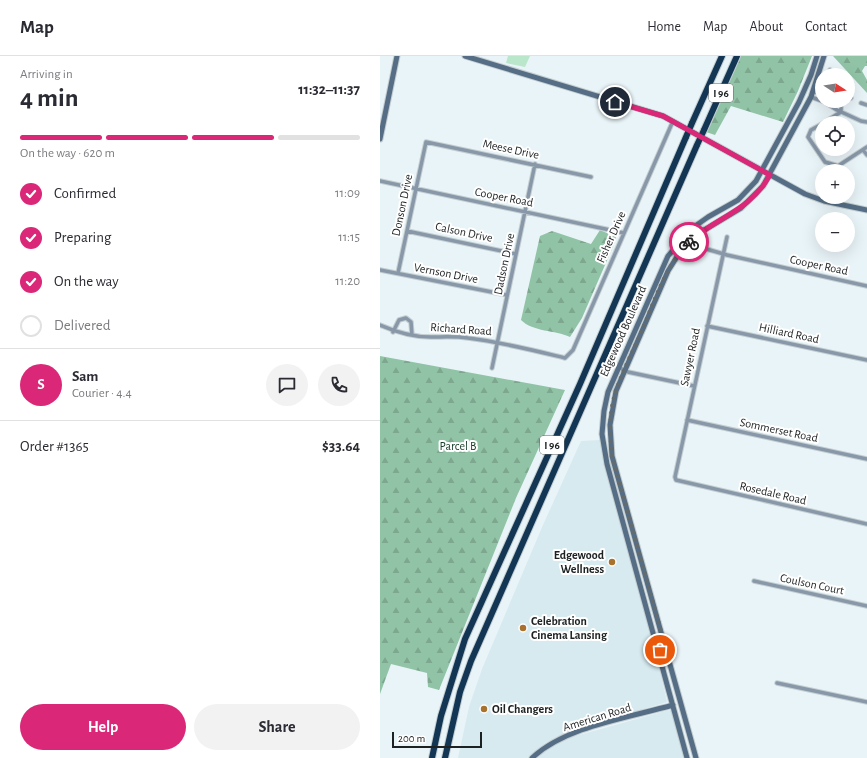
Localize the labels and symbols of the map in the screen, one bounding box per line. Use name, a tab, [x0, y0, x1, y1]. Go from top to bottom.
north arrow	[815, 68, 855, 108]
road number: I 96	[709, 84, 733, 102]
pin	[598, 85, 632, 119]
street label: Meese Drive	[482, 137, 540, 161]
street label: Donson Drive	[390, 173, 414, 237]
street label: Cooper Road	[474, 185, 534, 209]
street label: Fisher Drive	[594, 209, 628, 265]
street label: Calson Drive	[434, 220, 494, 244]
courier	[669, 222, 709, 262]
street label: Dadson Drive	[492, 232, 516, 296]
street label: Cooper Road	[789, 253, 849, 277]
street label: Vernson Drive	[413, 261, 479, 285]
street label: Edgewood Boulevard	[598, 284, 648, 378]
street label: Richard Road	[430, 321, 492, 337]
street label: Hilliard Road	[758, 321, 820, 345]
street label: Sawyer Road	[678, 327, 703, 387]
street label: Sommerset Road	[739, 416, 819, 444]
road number: I 96	[540, 436, 564, 454]
park label: Parcel B	[440, 440, 476, 452]
street label: Rosedale Road	[738, 479, 808, 507]
place label: Edgewood Wellness	[554, 549, 605, 575]
marker: Edgewood Wellness	[607, 557, 617, 567]
street label: Coulson Court	[779, 571, 845, 597]
place label: Celebration Cinema Lansing	[531, 615, 608, 641]
marker: Celebration Cinema Lansing	[518, 623, 528, 633]
pin	[643, 633, 677, 667]
street label: American Road	[561, 701, 633, 733]
place label: Oil Changers	[492, 703, 553, 715]
marker: Oil Changers	[479, 704, 489, 714]
scale bar	[392, 730, 482, 749]

